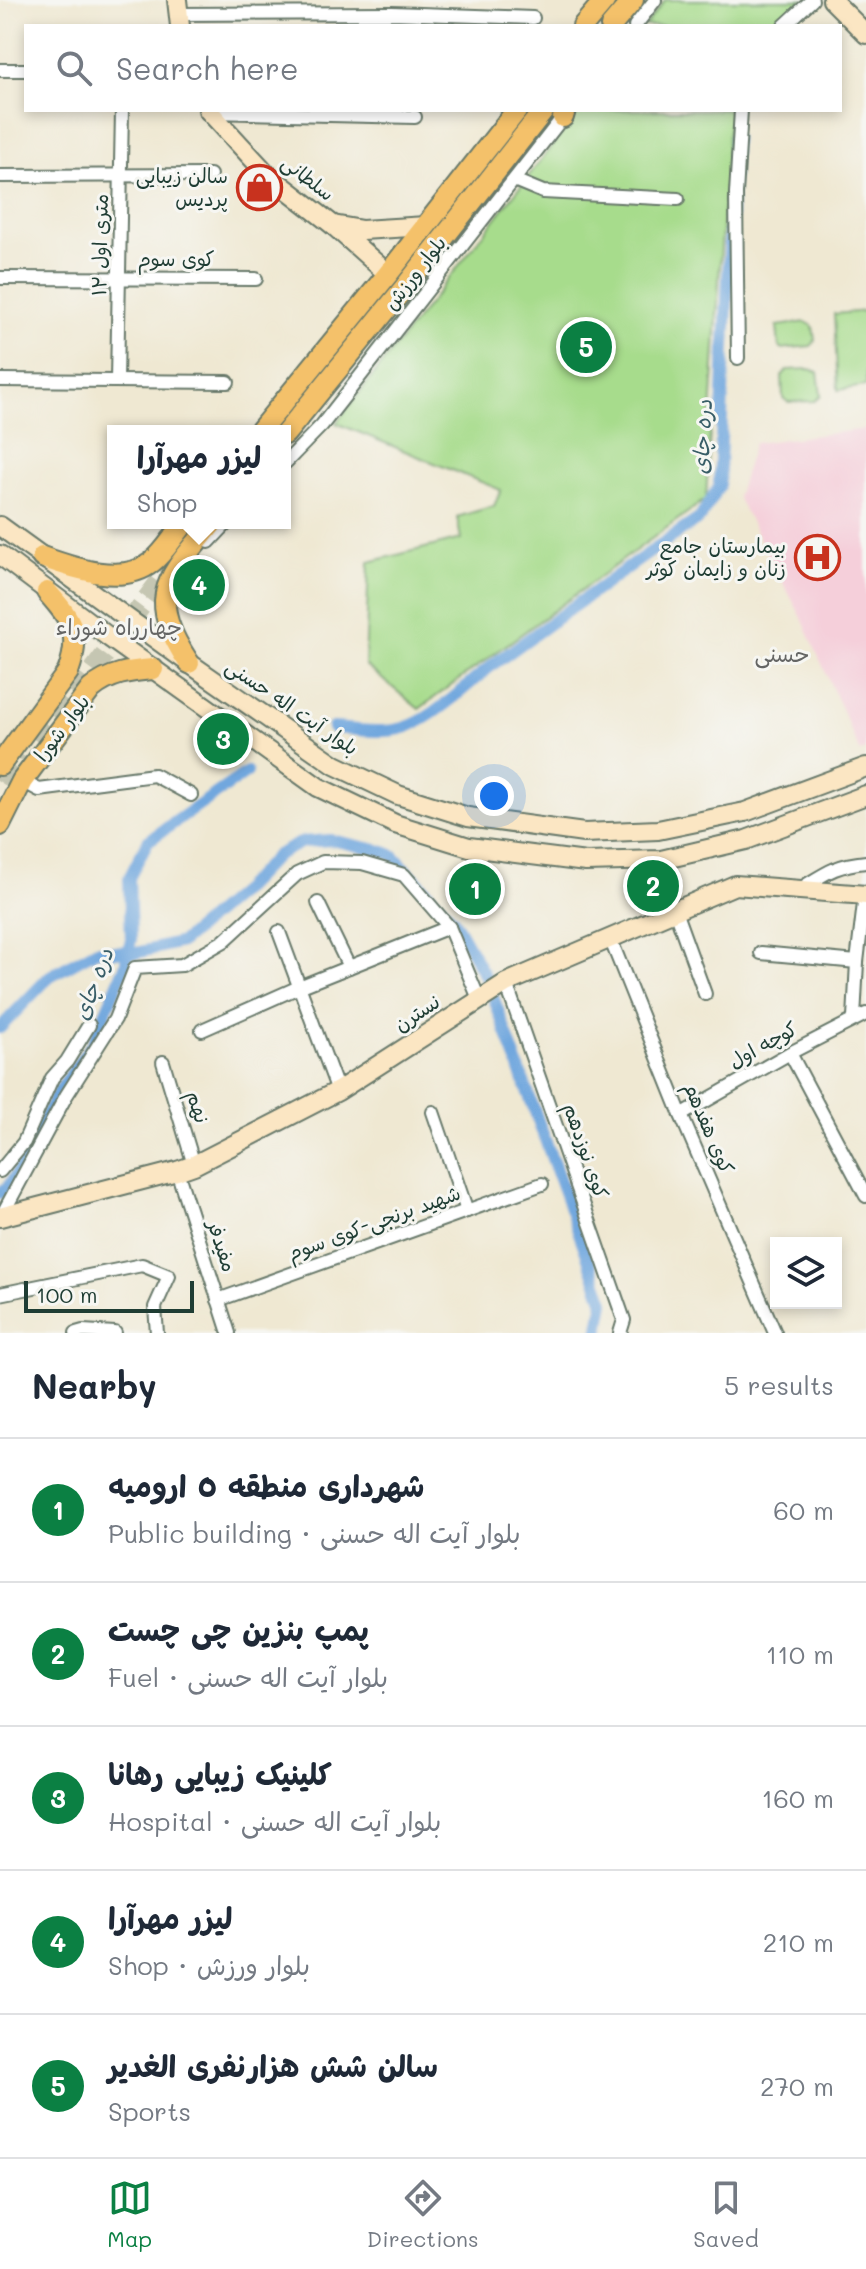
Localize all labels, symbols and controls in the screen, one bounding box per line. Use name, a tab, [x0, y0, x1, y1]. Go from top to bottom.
search box	[24, 24, 842, 112]
icon: search	[52, 46, 96, 90]
text: Search here	[116, 48, 299, 88]
street label: سلطانی	[276, 148, 340, 207]
place label: سالن زیبایی پردیس	[136, 162, 228, 212]
shop icon: سالن زیبایی پردیس	[235, 164, 283, 212]
street label: ۱۲ متری اول	[85, 194, 113, 296]
street label: بلوار ورزش	[377, 230, 451, 315]
street label: کوی سوم	[137, 245, 215, 275]
pin: 5	[560, 317, 612, 377]
water label: دره چای	[685, 398, 718, 475]
popup	[107, 425, 291, 529]
text: لیزر مهرآرا	[137, 436, 261, 476]
text: Shop	[137, 485, 197, 519]
place label: بیمارستان جامع زنان و زایمان کوثر	[644, 532, 786, 581]
hospital icon: بیمارستان جامع زنان و زایمان کوثر	[793, 533, 841, 581]
pin: 4	[173, 555, 225, 615]
district label: چهارراه شوراء	[56, 612, 182, 642]
district label: حسنی	[754, 639, 810, 669]
street label: بلوار آیت اله حسنی	[221, 652, 364, 761]
street label: بلوار شورا	[28, 689, 95, 766]
pin: 3	[197, 709, 249, 769]
your location	[474, 776, 514, 816]
pin: 2	[627, 856, 679, 916]
pin: 1	[449, 859, 501, 919]
water label: دره چای	[66, 943, 120, 1024]
street label: نسترن	[389, 988, 444, 1037]
street label: کوچه اول	[724, 1015, 802, 1074]
street label: کوی هفدهم	[675, 1078, 741, 1179]
street label: نهم	[179, 1087, 216, 1127]
street label: کوی نوزدهم	[556, 1100, 615, 1203]
street label: شهید برنجی-کوی سوم	[284, 1179, 465, 1269]
street label: مفیدفر	[202, 1215, 244, 1275]
map controls	[770, 1237, 842, 1309]
button: layers	[770, 1237, 842, 1309]
scale bar	[24, 1277, 194, 1313]
text: 100 m	[36, 1280, 98, 1309]
text: Nearby	[32, 1363, 157, 1408]
text: 5 results	[724, 1368, 834, 1402]
text: شهردارى منطقه ٥ ارومیه	[108, 1465, 424, 1505]
text: 1	[52, 1493, 64, 1527]
text: 60 m	[773, 1493, 834, 1527]
text: Public building · بلوار آیت اله حسنی	[108, 1516, 521, 1550]
text: پمپ بنزین چى چست	[108, 1609, 369, 1649]
text: 2	[51, 1637, 65, 1671]
text: 110 m	[766, 1637, 834, 1671]
text: Fuel · بلوار آیت اله حسنی	[108, 1660, 388, 1694]
text: کلینیک زیبایی رهانا	[108, 1753, 332, 1793]
text: 3	[50, 1781, 66, 1815]
text: 160 m	[762, 1781, 834, 1815]
text: Hospital · بلوار آیت اله حسنی	[108, 1804, 441, 1838]
text: لیزر مهرآرا	[108, 1897, 233, 1937]
text: 4	[50, 1925, 66, 1959]
text: 210 m	[763, 1925, 834, 1959]
text: Shop · بلوار ورزش	[108, 1948, 310, 1982]
text: سالن شش هزارنفری الغدیر	[108, 2045, 438, 2085]
text: 5	[50, 2069, 66, 2103]
text: 270 m	[760, 2069, 834, 2103]
text: Sports	[108, 2094, 191, 2128]
tab: Map	[107, 2176, 152, 2253]
tab: Directions	[367, 2176, 479, 2253]
tab: Saved	[693, 2176, 759, 2253]

